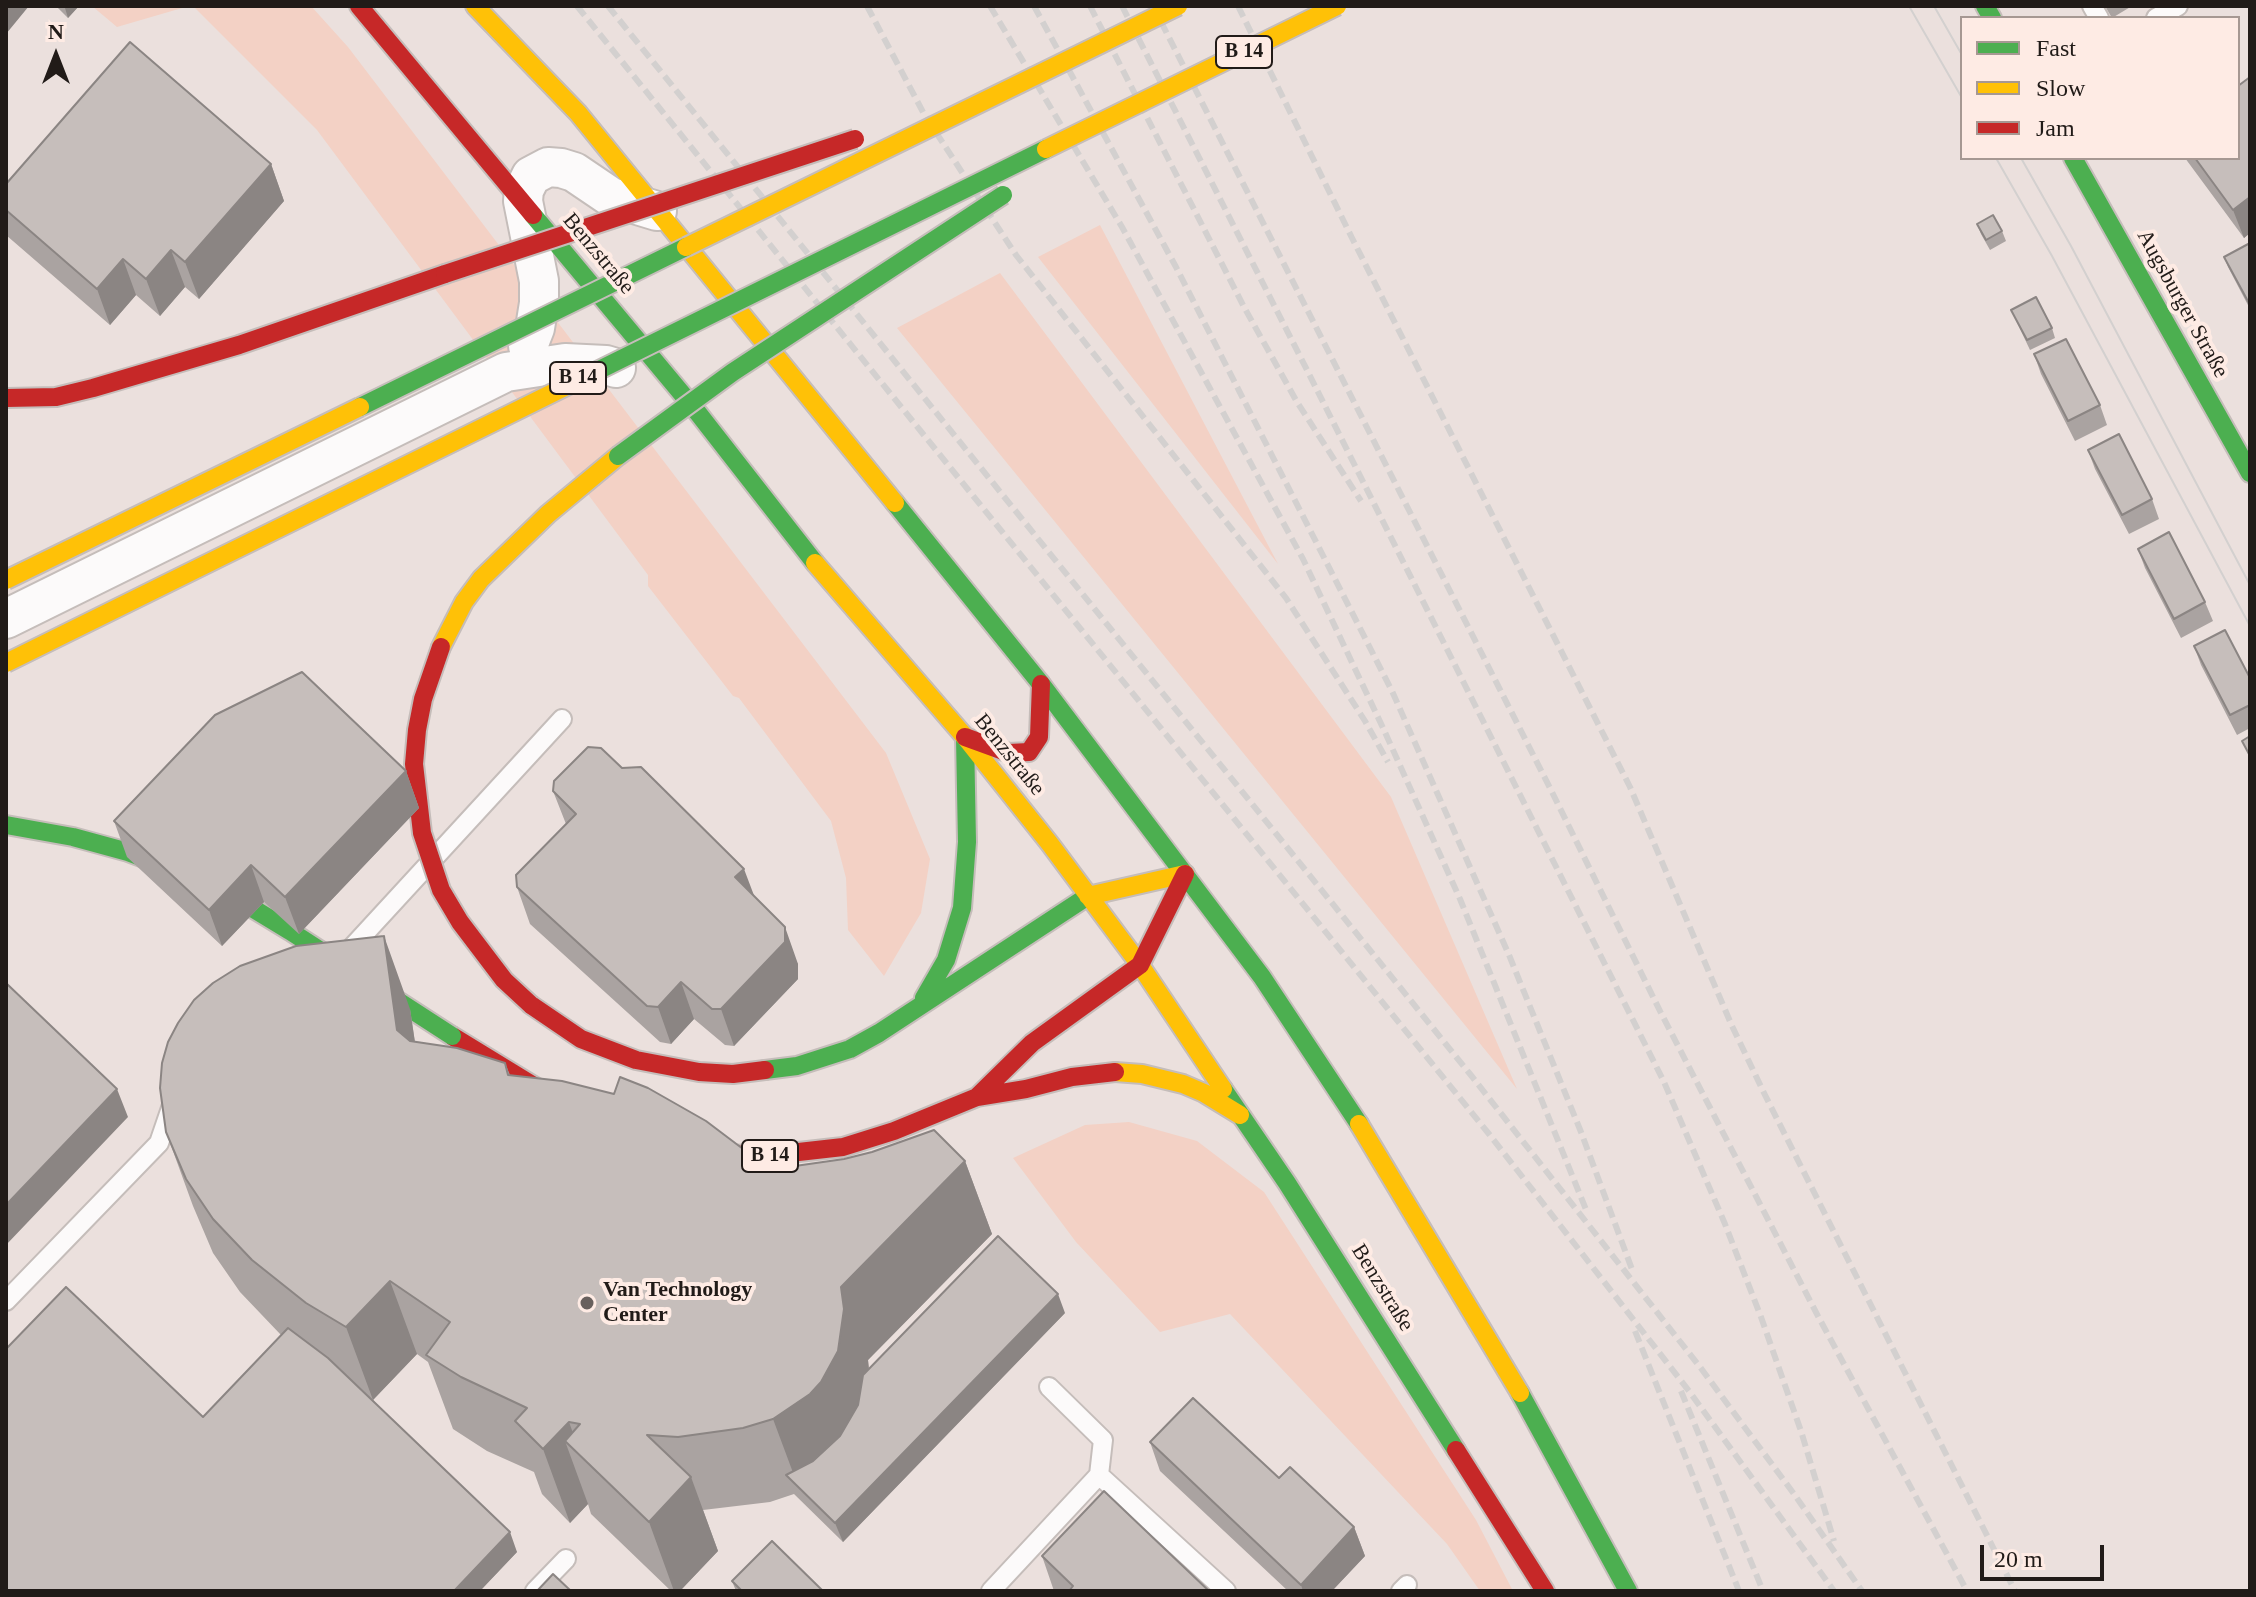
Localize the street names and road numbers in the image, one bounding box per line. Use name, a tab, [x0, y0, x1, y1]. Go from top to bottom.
road number: B 14	[1216, 36, 1272, 68]
street label: Benzstraße	[556, 208, 640, 300]
street label: Augsburger Straße	[2130, 225, 2234, 383]
road number: B 14	[550, 362, 606, 394]
street label: Benzstraße	[968, 709, 1050, 801]
road number: B 14	[742, 1140, 798, 1172]
street label: Benzstraße	[1345, 1240, 1419, 1336]

